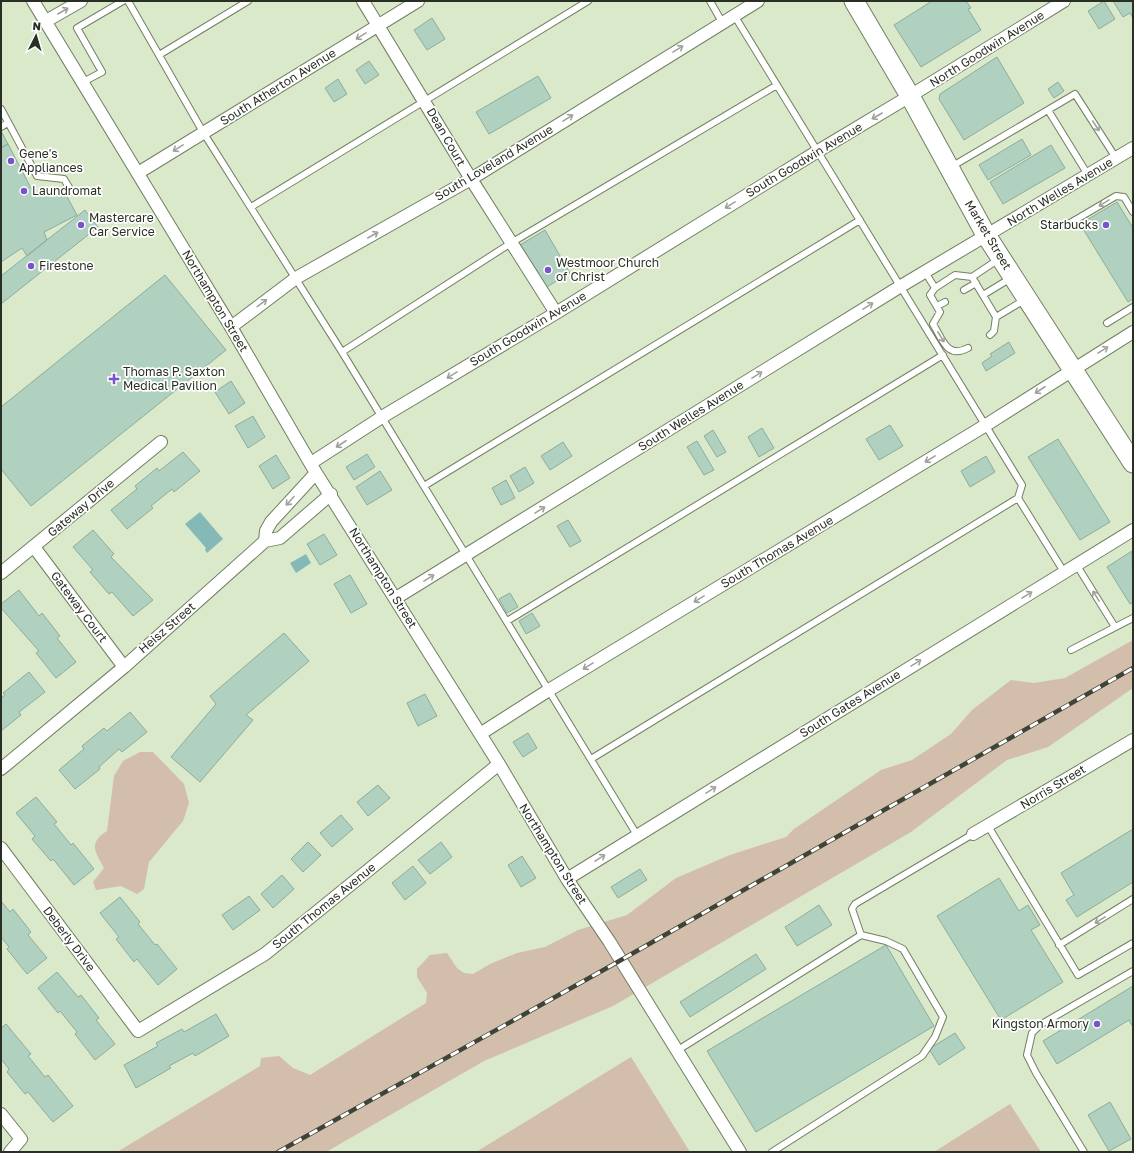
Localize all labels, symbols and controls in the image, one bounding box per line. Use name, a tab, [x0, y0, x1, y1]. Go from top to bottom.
one-way arrow	[57, 7, 69, 15]
street label: North Goodwin Avenue	[927, 7, 1047, 90]
north arrow	[16, 16, 56, 56]
text: N	[32, 19, 42, 32]
one-way arrow	[356, 32, 367, 40]
street label: South Atherton Avenue	[217, 45, 338, 128]
one-way arrow	[672, 45, 683, 53]
street label: Dean Court	[424, 105, 469, 169]
one-way arrow	[872, 112, 883, 120]
one-way arrow	[562, 114, 573, 122]
street label: South Goodwin Avenue	[743, 119, 865, 200]
one-way arrow	[1092, 120, 1100, 131]
street label: South Loveland Avenue	[432, 121, 556, 204]
one-way arrow	[172, 144, 184, 152]
place label: Gene's Appliances	[19, 146, 83, 175]
street label: North Welles Avenue	[1004, 154, 1115, 229]
marker: Gene's Appliances	[6, 156, 16, 166]
place label: Laundromat	[32, 183, 102, 198]
marker: Laundromat	[19, 186, 29, 196]
street label: Market Street	[962, 197, 1015, 272]
one-way arrow	[1098, 199, 1110, 207]
one-way arrow	[724, 202, 736, 210]
place label: Mastercare Car Service	[89, 210, 155, 239]
place label: Starbucks	[1040, 217, 1098, 232]
marker: Mastercare Car Service	[76, 220, 86, 230]
marker: Starbucks	[1101, 220, 1111, 230]
one-way arrow	[367, 231, 379, 238]
street label: Northampton Street	[179, 247, 252, 355]
place label: Westmoor Church of Christ	[556, 255, 659, 284]
place label: Firestone	[39, 258, 94, 273]
marker: Firestone	[26, 261, 36, 271]
marker: Westmoor Church of Christ	[543, 265, 553, 275]
street label: South Goodwin Avenue	[467, 288, 589, 369]
one-way arrow	[257, 299, 268, 308]
one-way arrow	[862, 302, 874, 310]
one-way arrow	[938, 331, 946, 343]
one-way arrow	[1097, 346, 1109, 354]
place label: Thomas P. Saxton Medical Pavilion	[123, 364, 225, 393]
one-way arrow	[751, 370, 763, 378]
one-way arrow	[446, 372, 458, 380]
marker: Thomas P. Saxton Medical Pavilion	[108, 373, 120, 385]
street label: South Welles Avenue	[635, 377, 746, 454]
one-way arrow	[1035, 386, 1046, 394]
one-way arrow	[335, 440, 347, 448]
one-way arrow	[925, 455, 936, 463]
street label: Gateway Drive	[44, 475, 117, 540]
one-way arrow	[285, 496, 294, 507]
one-way arrow	[534, 505, 546, 513]
street label: South Thomas Avenue	[718, 512, 836, 591]
street label: Northampton Street	[346, 525, 421, 631]
street label: Gateway Court	[48, 568, 111, 645]
one-way arrow	[423, 573, 435, 581]
one-way arrow	[1021, 590, 1033, 598]
one-way arrow	[1091, 590, 1099, 602]
one-way arrow	[694, 595, 705, 603]
street label: Heisz Street	[135, 599, 198, 656]
one-way arrow	[910, 659, 921, 667]
one-way arrow	[582, 663, 594, 671]
street label: South Gates Avenue	[797, 666, 903, 741]
street label: Norris Street	[1017, 761, 1088, 812]
one-way arrow	[705, 786, 716, 794]
street label: Northampton Street	[516, 801, 591, 907]
one-way arrow	[594, 854, 606, 862]
street label: South Thomas Avenue	[269, 859, 378, 952]
street label: Deberly Drive	[40, 903, 99, 974]
one-way arrow	[1094, 916, 1106, 924]
place label: Kingston Armory	[992, 1016, 1089, 1031]
marker: Kingston Armory	[1092, 1019, 1102, 1029]

